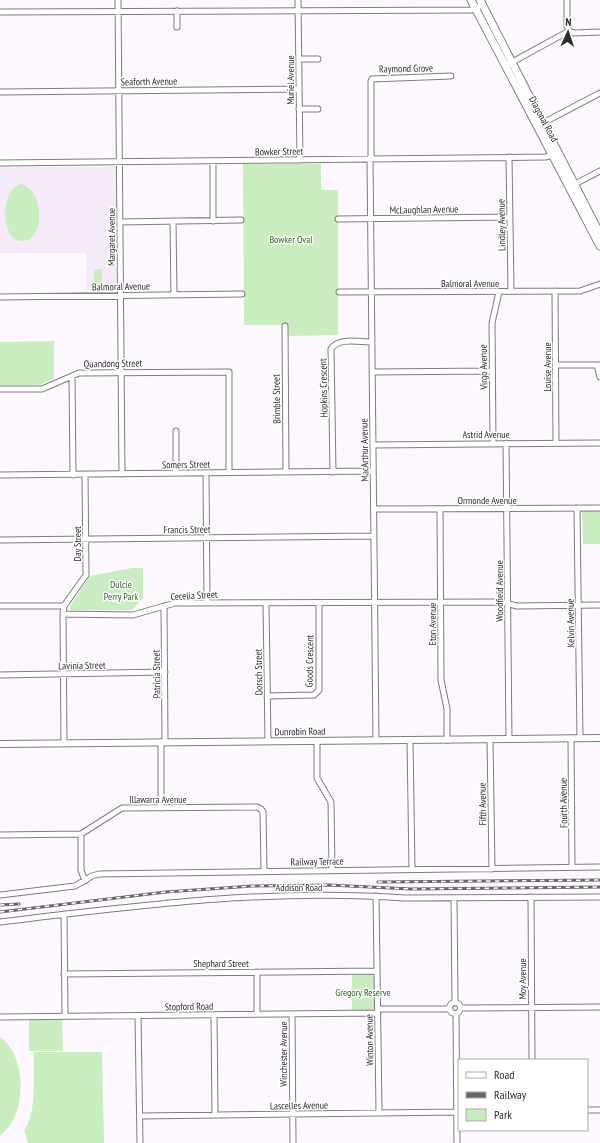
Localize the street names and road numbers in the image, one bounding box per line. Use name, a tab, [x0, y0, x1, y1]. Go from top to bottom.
street label: Muriel Avenue	[284, 55, 297, 105]
street label: Raymond Grove	[379, 62, 433, 75]
street label: Seaforth Avenue	[121, 75, 177, 88]
street label: Diagonal Road	[526, 94, 561, 144]
street label: Bowker Street	[255, 145, 304, 158]
street label: Lindley Avenue	[495, 199, 508, 251]
street label: McLaughlan Avenue	[389, 202, 459, 217]
street label: Margaret Avenue	[105, 208, 118, 266]
street label: Balmoral Avenue	[441, 277, 499, 290]
street label: Balmoral Avenue	[92, 279, 150, 294]
street label: Louise Avenue	[541, 342, 554, 392]
street label: Virgo Avenue	[477, 344, 490, 391]
street label: Quandong Street	[84, 356, 143, 371]
street label: Hopkins Crescent	[316, 358, 331, 418]
street label: Brimble Street	[270, 374, 283, 424]
street label: MacArthur Avenue	[357, 418, 372, 482]
street label: Astrid Avenue	[462, 428, 510, 441]
street label: Somers Street	[162, 458, 210, 471]
street label: Ormonde Avenue	[457, 494, 517, 507]
street label: Francis Street	[163, 523, 211, 536]
street label: Day Street	[71, 526, 84, 562]
street label: Woodfield Avenue	[493, 560, 506, 622]
street label: Cecelia Street	[170, 588, 218, 603]
street label: Kelvin Avenue	[564, 599, 577, 647]
street label: Eton Avenue	[426, 603, 439, 645]
street label: Goods Crescent	[303, 634, 316, 687]
street label: Dorsch Street	[252, 648, 265, 695]
street label: Patricia Street	[150, 649, 163, 698]
street label: Lavinia Street	[58, 659, 106, 672]
street label: Dunrobin Road	[274, 725, 326, 738]
street label: Fourth Avenue	[557, 778, 570, 828]
street label: Fifth Avenue	[476, 782, 489, 826]
street label: Illawarra Avenue	[129, 793, 187, 806]
street label: Railway Terrace	[290, 855, 344, 868]
street label: Addison Road	[276, 881, 322, 894]
street label: Shephard Street	[193, 957, 249, 970]
street label: Moy Avenue	[516, 958, 529, 1000]
street label: Stopford Road	[165, 1000, 213, 1013]
street label: Winton Avenue	[363, 1014, 376, 1066]
street label: Winchester Avenue	[277, 1021, 290, 1087]
street label: Lascelles Avenue	[270, 1098, 328, 1113]

